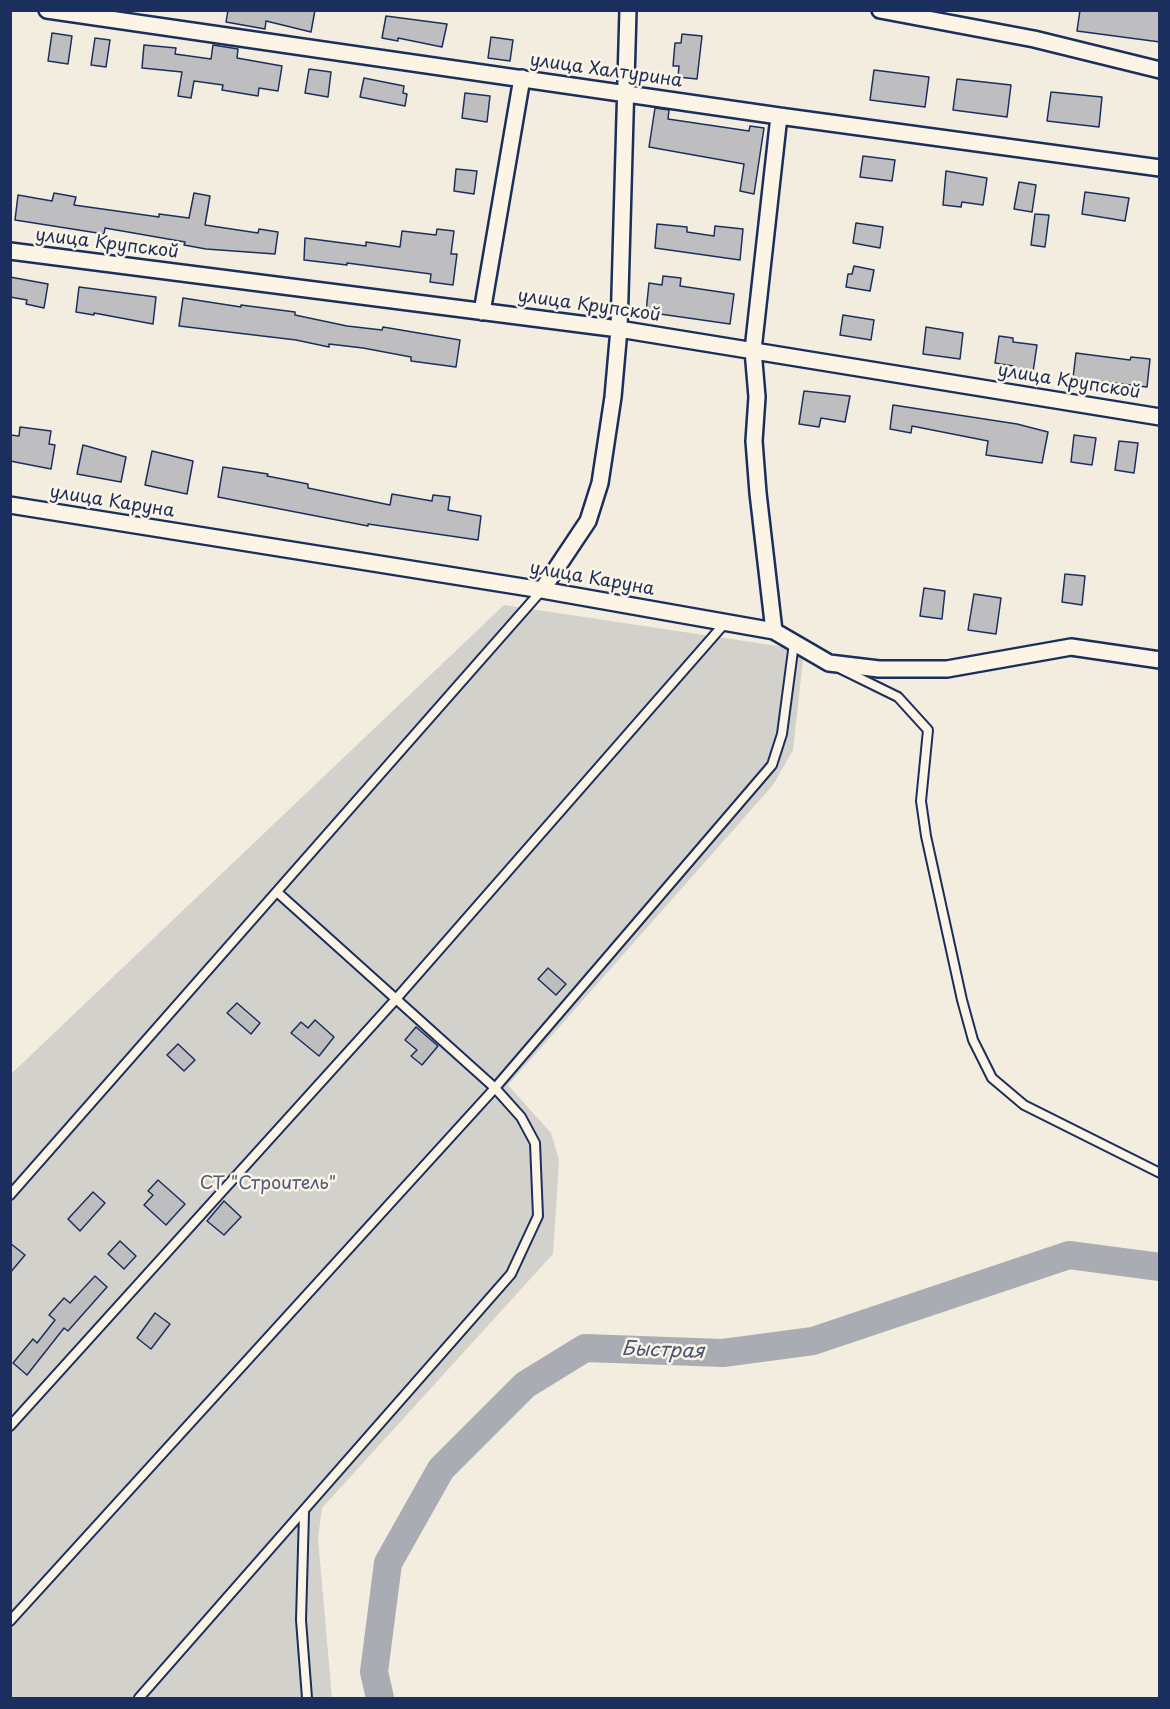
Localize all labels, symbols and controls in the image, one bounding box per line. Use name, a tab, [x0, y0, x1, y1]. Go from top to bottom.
street label: улица Халтурина	[528, 50, 684, 92]
street label: улица Крупской	[34, 224, 180, 264]
street label: улица Крупской	[516, 285, 662, 327]
street label: улица Крупской	[996, 360, 1142, 404]
street label: улица Каруна	[48, 481, 176, 523]
street label: улица Каруна	[528, 557, 656, 601]
park label: СТ "Строитель"	[200, 1173, 336, 1195]
water label: Быстрая	[621, 1338, 705, 1364]

